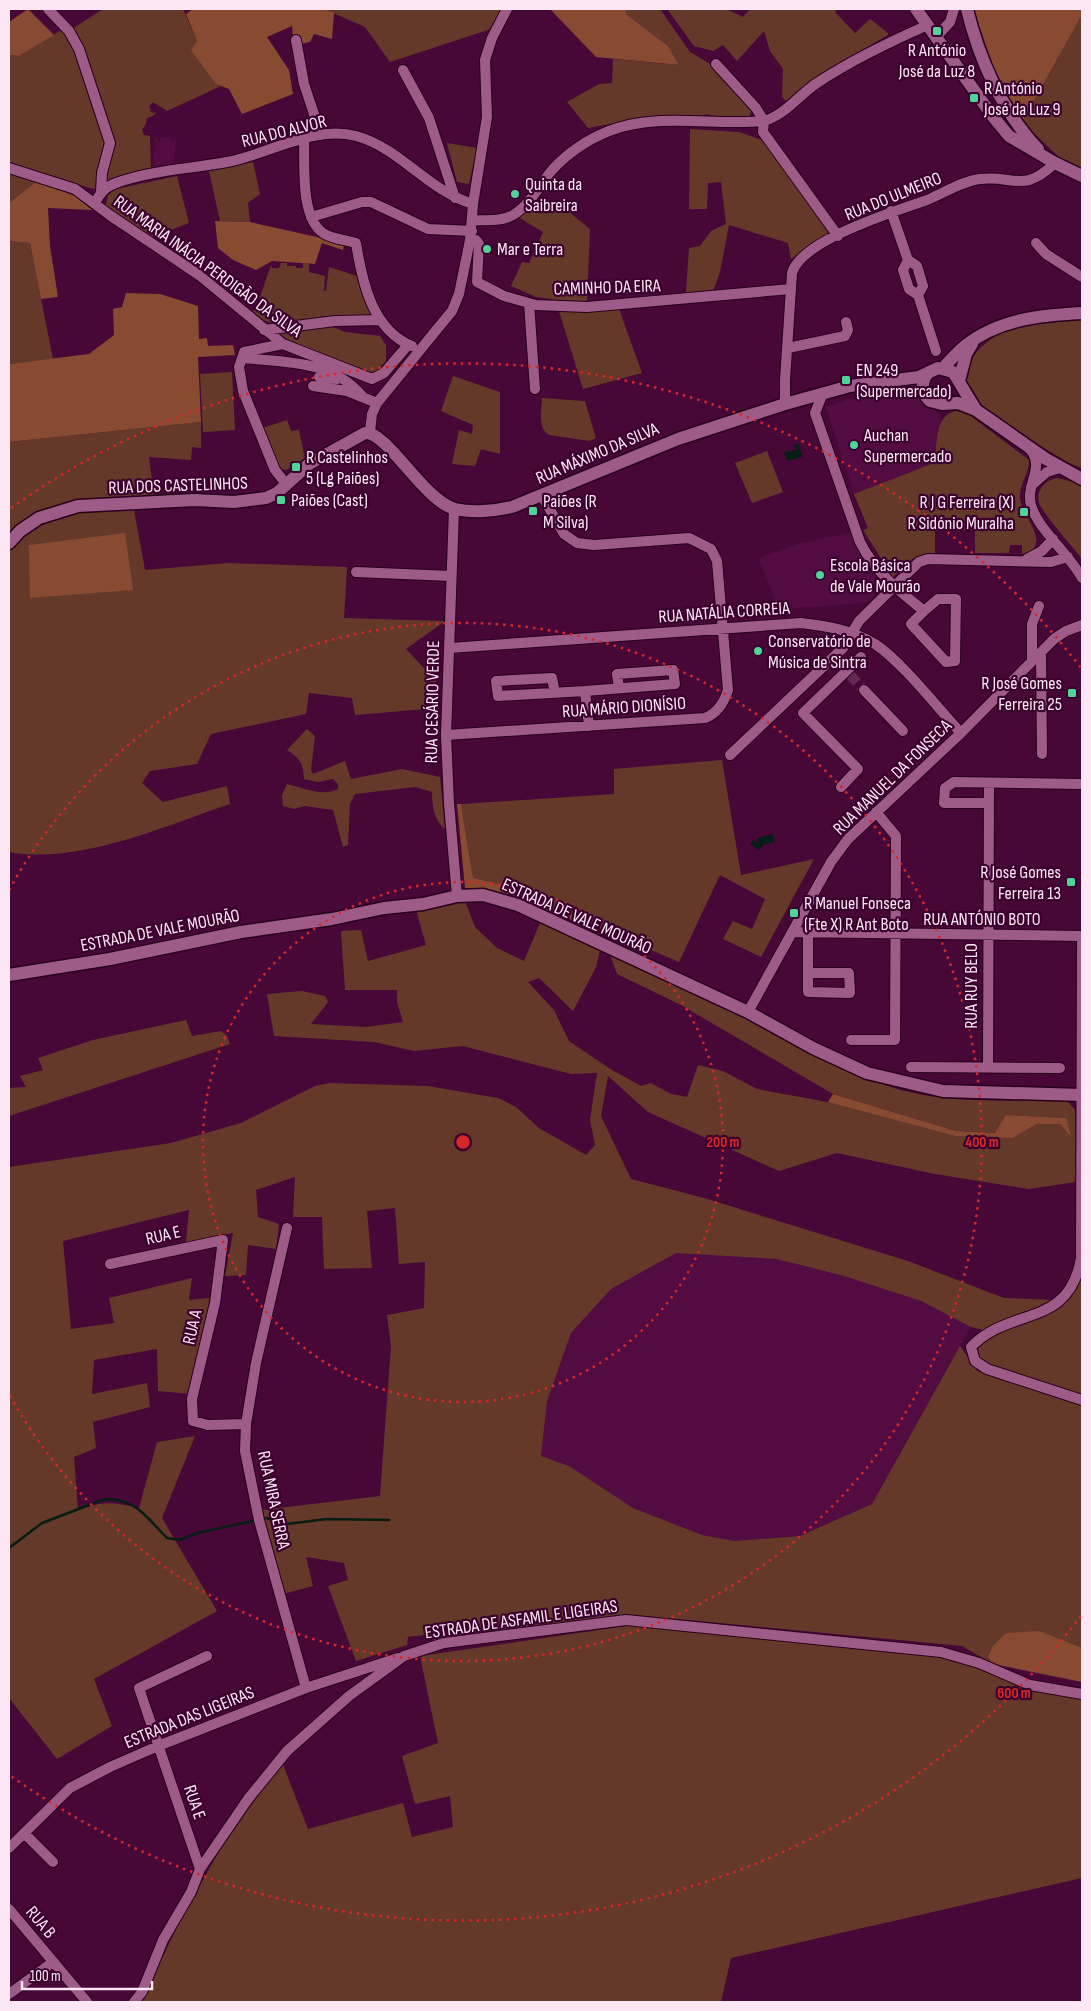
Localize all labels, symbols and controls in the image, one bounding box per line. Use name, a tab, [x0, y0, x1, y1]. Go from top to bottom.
marker: R António José da Luz 8	[931, 25, 943, 37]
place label: R António José da Luz 8	[898, 40, 975, 82]
place label: R António José da Luz 9	[983, 78, 1061, 120]
marker: R António José da Luz 9	[968, 92, 980, 104]
street label: RUA DO ALVOR	[239, 111, 329, 152]
street label: RUA DO ULMEIRO	[842, 168, 945, 225]
place label: Quinta da Saibreira	[525, 174, 582, 216]
marker: Quinta da Saibreira	[509, 188, 521, 200]
street label: RUA MARIA INÁCIA PERDIGÃO DA SILVA	[110, 191, 306, 342]
place label: Mar e Terra	[497, 239, 563, 260]
marker: Mar e Terra	[481, 243, 493, 255]
street label: CAMINHO DA EIRA	[553, 275, 661, 300]
place label: EN 249 (Supermercado)	[856, 360, 951, 402]
marker: EN 249 (Supermercado)	[840, 374, 852, 386]
street label: RUA MÁXIMO DA SILVA	[533, 418, 662, 489]
place label: Auchan Supermercado	[863, 425, 952, 467]
marker: Auchan Supermercado	[848, 439, 860, 451]
place label: R Castelinhos 5 (Lg Paiões)	[306, 447, 388, 489]
marker: R Castelinhos 5 (Lg Paiões)	[290, 461, 302, 473]
street label: RUA DOS CASTELINHOS	[108, 473, 248, 498]
place label: Paiões (Cast)	[291, 490, 368, 511]
place label: Paiões (R M Silva)	[543, 491, 597, 533]
place label: R J G Ferreira (X) R Sidónio Muralha	[907, 492, 1014, 534]
marker: Paiões (Cast)	[275, 494, 287, 506]
marker: Paiões (R M Silva)	[527, 505, 539, 517]
marker: R J G Ferreira (X) R Sidónio Muralha	[1018, 506, 1030, 518]
place label: Escola Básica de Vale Mourão	[830, 555, 921, 597]
marker: Escola Básica de Vale Mourão	[814, 569, 826, 581]
street label: RUA NATÁLIA CORREIA	[658, 597, 791, 628]
place label: Conservatório de Música de Sintra	[768, 631, 871, 673]
street label: RUA CESÁRIO VERDE	[421, 640, 444, 764]
marker: Conservatório de Música de Sintra	[752, 645, 764, 657]
place label: R José Gomes Ferreira 25	[981, 673, 1062, 715]
marker: R José Gomes Ferreira 25	[1066, 687, 1078, 699]
street label: RUA MÁRIO DIONÍSIO	[561, 693, 687, 722]
street label: RUA MANUEL DA FONSECA	[829, 715, 956, 839]
place label: R José Gomes Ferreira 13	[980, 862, 1061, 904]
street label: ESTRADA DE VALE MOURÃO	[499, 874, 655, 959]
marker: R José Gomes Ferreira 13	[1065, 876, 1077, 888]
place label: R Manuel Fonseca (Fte X) R Ant Boto	[804, 893, 911, 935]
street label: ESTRADA DE VALE MOURÃO	[79, 905, 242, 956]
marker: R Manuel Fonseca (Fte X) R Ant Boto	[788, 907, 800, 919]
street label: RUA ANTÓNIO BOTO	[923, 909, 1041, 930]
street label: RUA RUY BELO	[961, 943, 982, 1029]
centre of rings	[454, 1133, 472, 1151]
text: 200 m	[706, 1133, 740, 1152]
text: 400 m	[965, 1133, 999, 1152]
street label: RUA E	[144, 1221, 183, 1250]
street label: RUA A	[178, 1307, 207, 1347]
street label: RUA MIRA SERRA	[253, 1449, 294, 1551]
street label: ESTRADA DE ASFAMIL E LIGEIRAS	[423, 1596, 619, 1643]
street label: ESTRADA DAS LIGEIRAS	[121, 1682, 257, 1753]
text: 600 m	[997, 1684, 1031, 1703]
street label: RUA E	[179, 1782, 210, 1822]
street label: RUA B	[21, 1902, 60, 1943]
scale bar	[22, 1958, 152, 1990]
text: 100 m	[30, 1967, 61, 1986]

